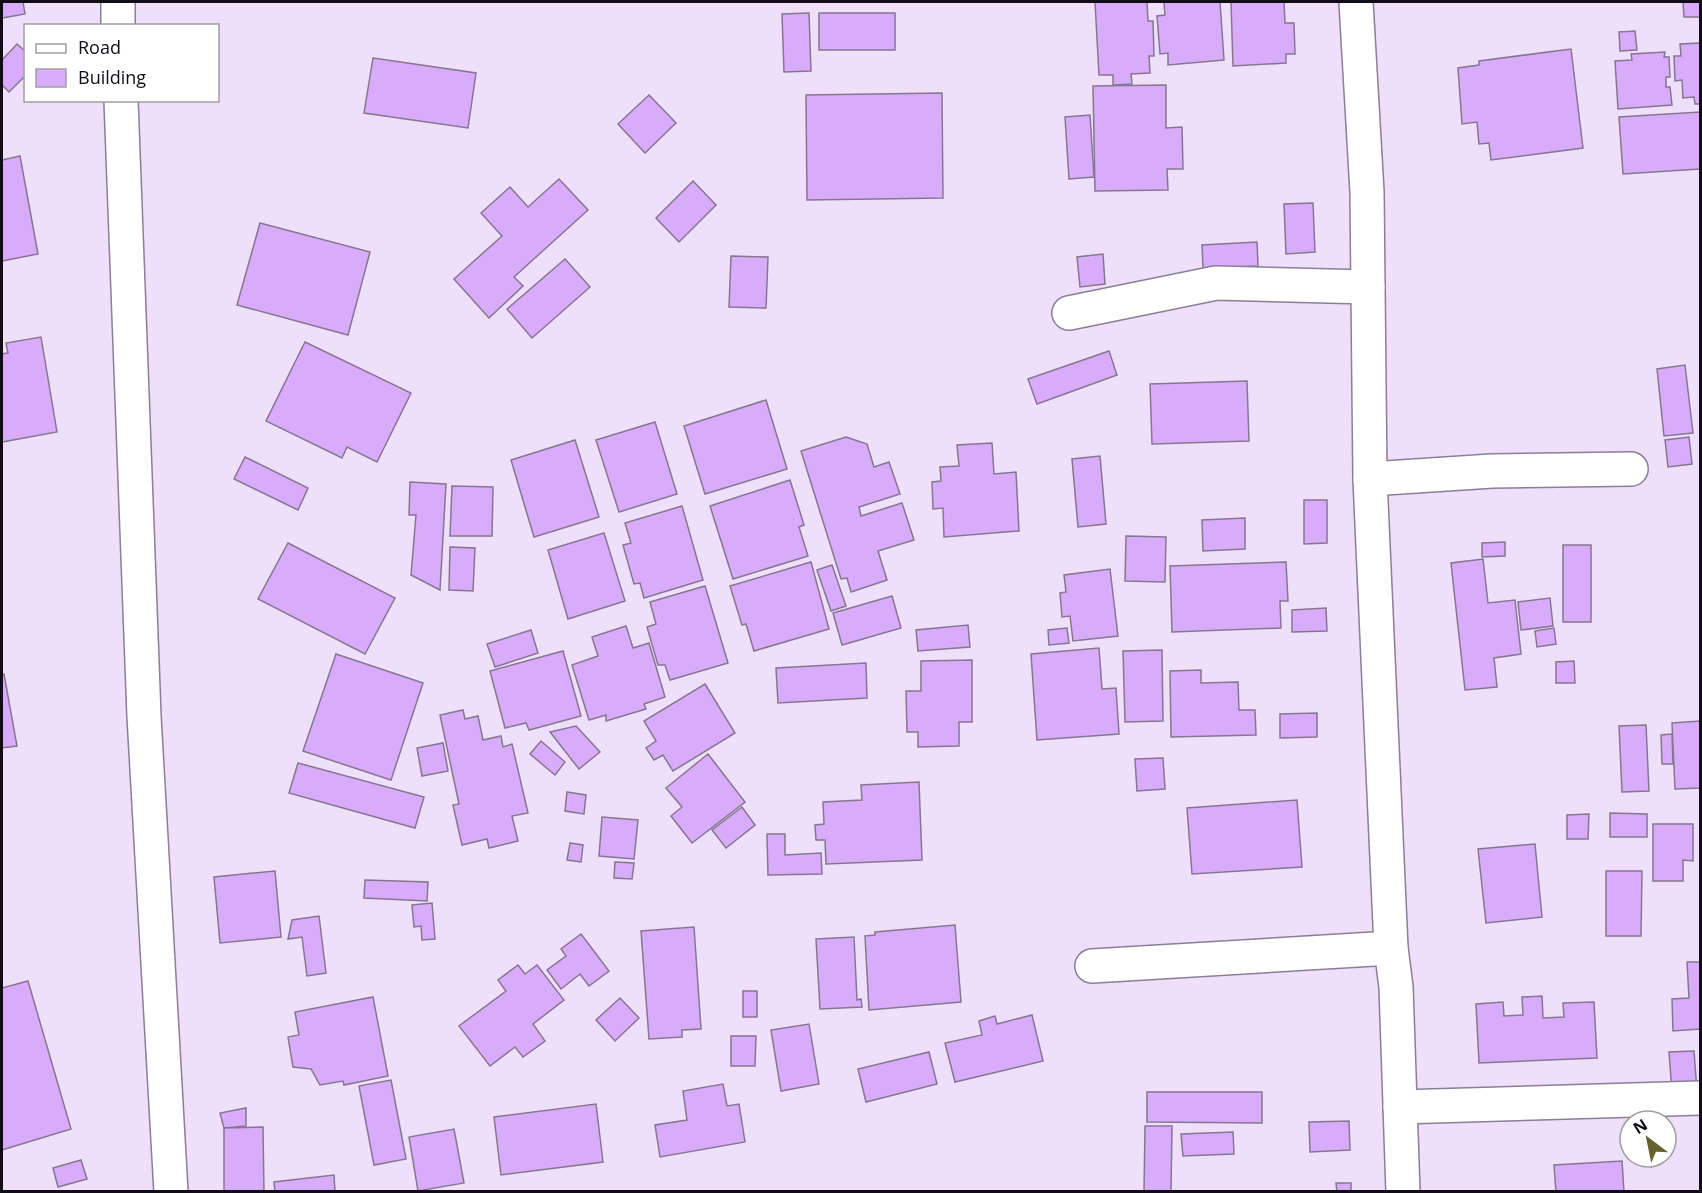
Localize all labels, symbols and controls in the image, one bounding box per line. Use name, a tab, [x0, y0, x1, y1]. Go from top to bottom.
legend	[24, 24, 219, 102]
text: Road	[78, 35, 121, 59]
text: Building	[78, 65, 146, 89]
north arrow	[1618, 1109, 1678, 1169]
text: N	[1629, 1114, 1651, 1139]

